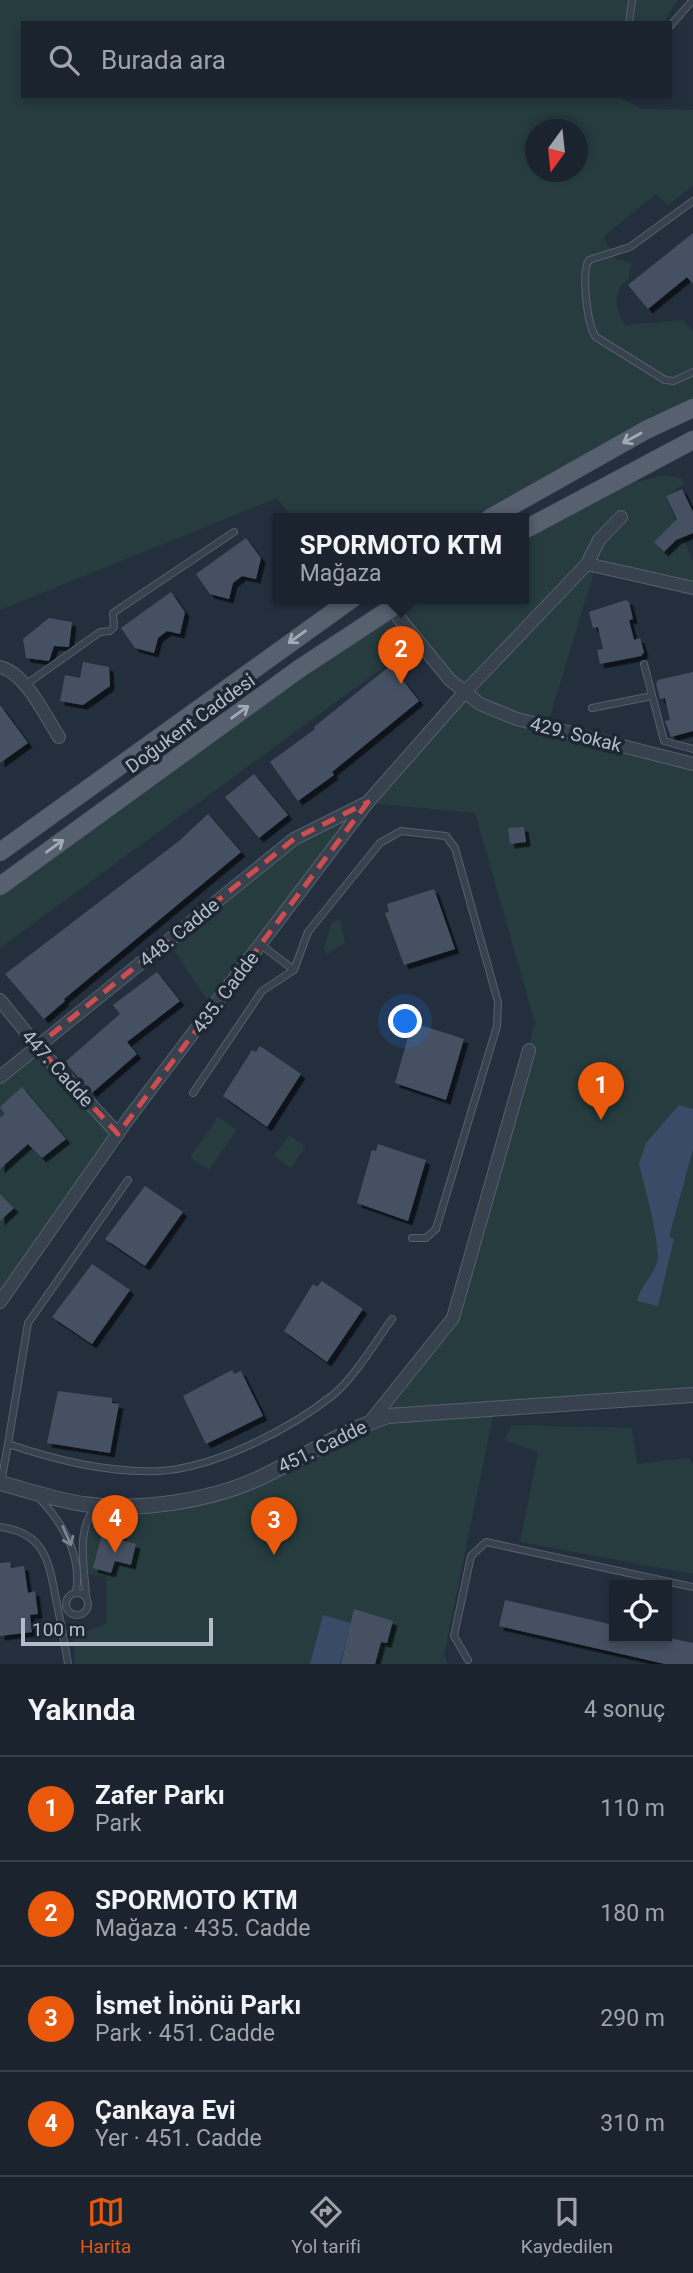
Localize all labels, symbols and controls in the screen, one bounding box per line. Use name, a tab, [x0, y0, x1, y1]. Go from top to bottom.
search box	[21, 21, 672, 98]
icon: search	[45, 41, 83, 79]
text: Burada ara	[101, 45, 226, 75]
north arrow	[525, 119, 588, 182]
one-way arrow	[622, 431, 642, 445]
popup	[273, 513, 529, 604]
text: SPORMOTO KTM	[300, 530, 502, 560]
text: Mağaza	[300, 560, 382, 587]
pin: 2	[378, 626, 424, 684]
one-way arrow	[288, 630, 307, 644]
street label: Doğukent Caddesi	[121, 669, 259, 778]
one-way arrow	[230, 705, 249, 719]
street label: 429. Sokak	[528, 712, 624, 757]
one-way arrow	[45, 838, 64, 853]
street label: 448. Cadde	[135, 893, 224, 972]
street label: 435. Cadde	[187, 947, 263, 1038]
your location	[388, 1004, 422, 1038]
street label: 447. Cadde	[17, 1025, 98, 1112]
pin: 1	[578, 1062, 624, 1120]
street label: 451. Cadde	[274, 1415, 370, 1478]
pin: 4	[92, 1495, 138, 1553]
pin: 3	[251, 1497, 297, 1555]
one-way arrow	[61, 1525, 74, 1546]
map controls	[609, 1580, 672, 1643]
button: locate	[609, 1580, 672, 1643]
scale bar	[21, 1615, 214, 1647]
text: 100 m	[32, 1618, 85, 1641]
text: Yakında	[28, 1692, 136, 1727]
text: 4 sonuç	[584, 1696, 665, 1723]
text: Zafer Parkı	[95, 1780, 225, 1810]
text: 1	[44, 1795, 58, 1822]
text: 110 m	[600, 1795, 665, 1822]
text: Park	[95, 1810, 141, 1837]
text: SPORMOTO KTM	[95, 1885, 298, 1915]
text: 2	[44, 1900, 58, 1927]
text: 180 m	[600, 1900, 665, 1927]
text: Mağaza · 435. Cadde	[95, 1915, 311, 1942]
text: İsmet İnönü Parkı	[95, 1990, 301, 2020]
text: 3	[44, 2005, 58, 2032]
text: 290 m	[600, 2005, 665, 2032]
text: Park · 451. Cadde	[95, 2020, 275, 2047]
text: Çankaya Evi	[95, 2095, 236, 2125]
text: 4	[44, 2110, 58, 2137]
text: 310 m	[600, 2110, 665, 2137]
text: Yer · 451. Cadde	[95, 2125, 262, 2152]
tab: Harita	[80, 2193, 131, 2258]
tab: Yol tarifi	[291, 2193, 361, 2258]
tab: Kaydedilen	[521, 2193, 613, 2258]

